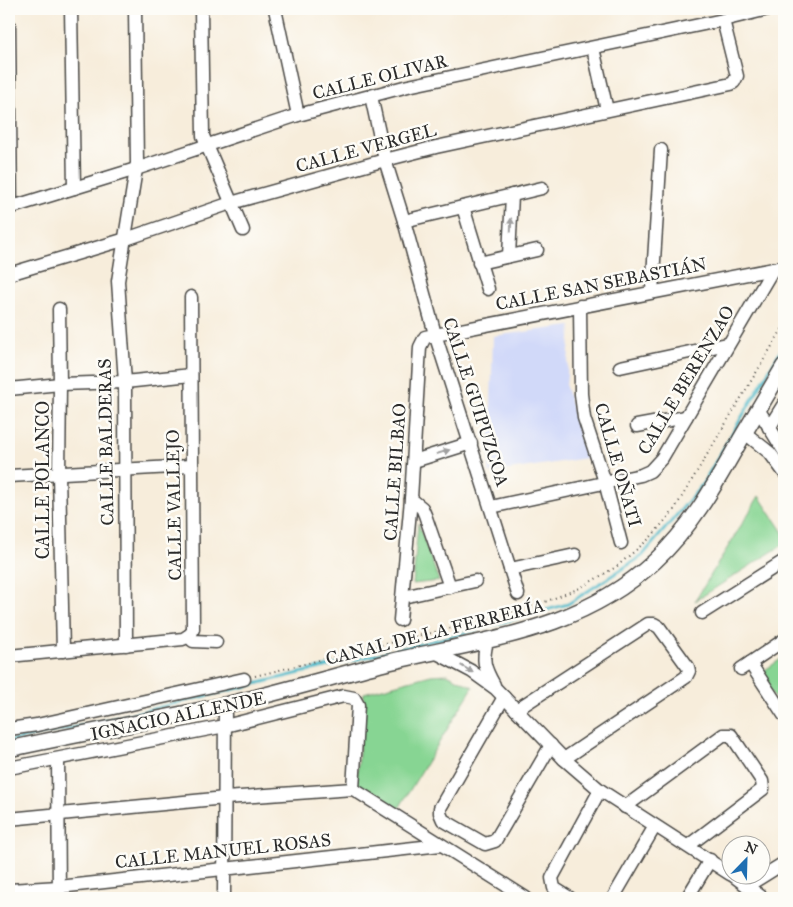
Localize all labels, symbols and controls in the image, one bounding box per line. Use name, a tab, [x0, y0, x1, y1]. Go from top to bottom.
street label: CALLE OLIVAR	[310, 49, 451, 104]
street label: CALLE VERGEL	[293, 118, 439, 177]
one-way arrow	[507, 217, 515, 233]
street label: CALLE SAN SEBASTIÁN	[493, 251, 708, 315]
street label: CALLE BERENZAO	[633, 302, 739, 458]
street label: CALLE GUIPUZCOA	[438, 315, 514, 489]
street label: CALLE BALDERAS	[94, 358, 118, 526]
street label: CALLE OÑATI	[590, 400, 647, 530]
street label: CALLE POLANCO	[32, 401, 54, 559]
street label: CALLE BILBAO	[379, 402, 411, 542]
street label: CALLE VALLEJO	[162, 429, 187, 581]
one-way arrow	[435, 448, 450, 456]
street label: CANAL DE LA FERRERÍA	[323, 592, 547, 670]
one-way arrow	[460, 664, 473, 673]
street label: IGNACIO ALLENDE	[88, 687, 268, 745]
street label: CALLE MANUEL ROSAS	[114, 829, 332, 873]
north arrow	[720, 834, 770, 884]
text: N	[742, 838, 760, 859]

